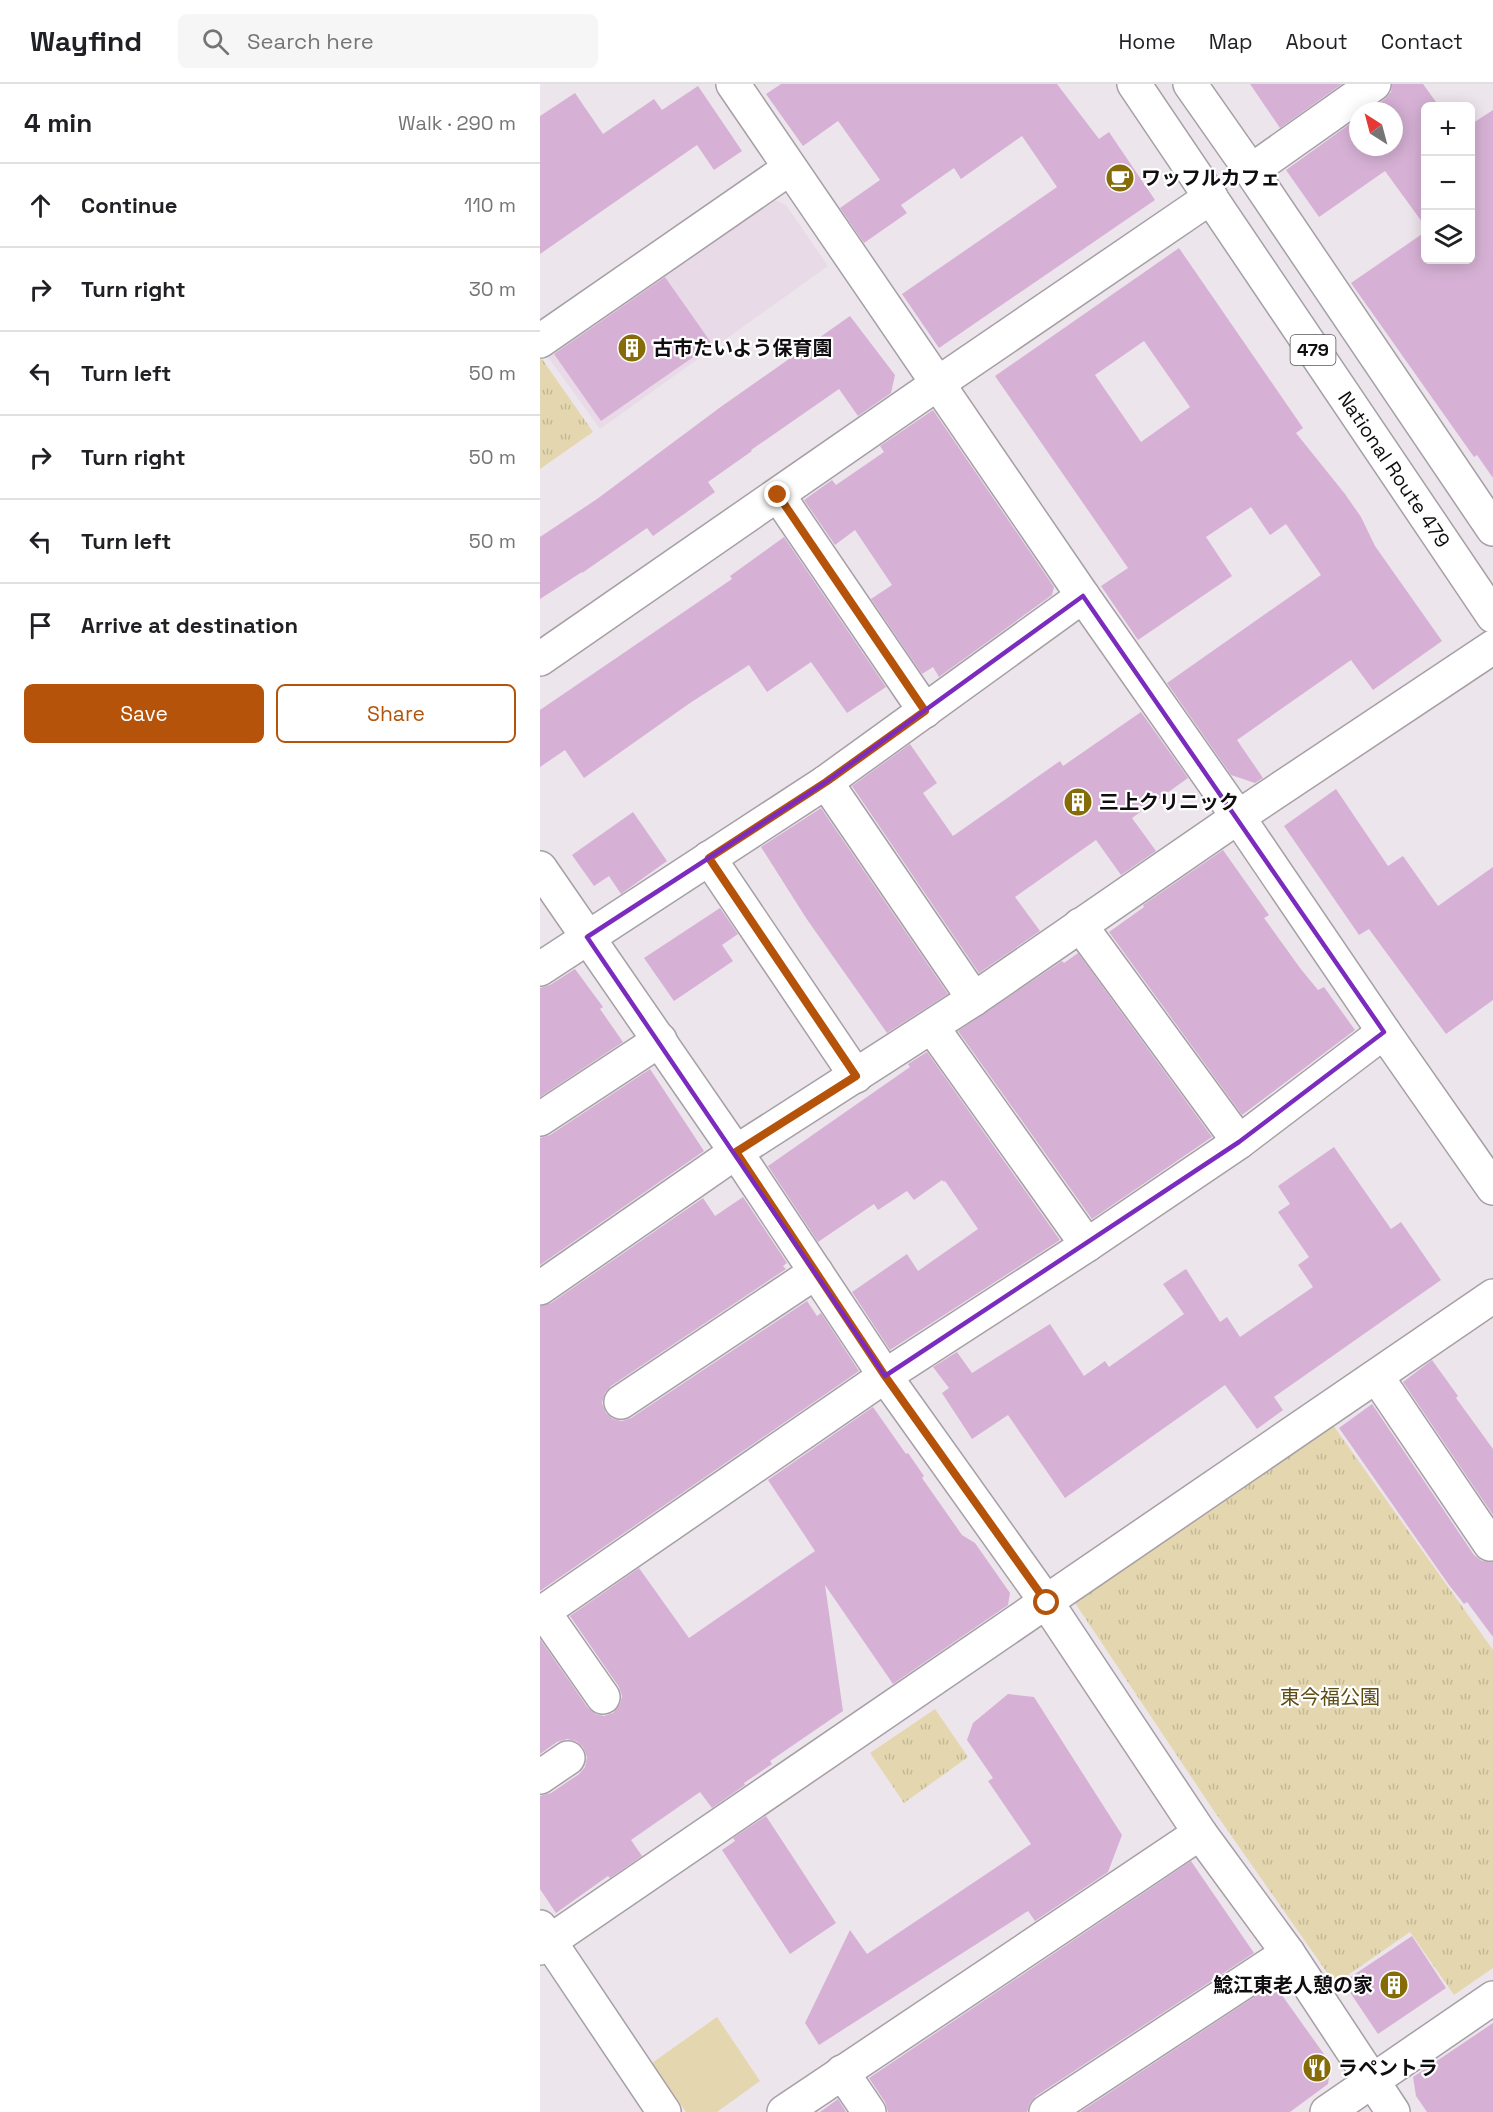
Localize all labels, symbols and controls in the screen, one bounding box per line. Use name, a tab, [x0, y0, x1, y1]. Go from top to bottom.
search box	[178, 14, 598, 68]
text: Wayfind	[30, 23, 142, 59]
icon: search	[199, 25, 232, 58]
text: Search here	[247, 27, 374, 55]
text: Home	[1118, 28, 1176, 55]
text: Map	[1209, 28, 1253, 55]
text: About	[1286, 28, 1348, 55]
text: Contact	[1381, 28, 1463, 55]
north arrow	[1349, 102, 1403, 156]
map controls	[1421, 102, 1475, 264]
button: +	[1421, 102, 1475, 156]
text: 4 min	[24, 106, 92, 140]
text: Walk · 290 m	[398, 110, 516, 136]
button: −	[1421, 156, 1475, 210]
cafe icon: ワッフルカフェ	[1104, 162, 1136, 194]
place label: ワッフルカフェ	[1141, 165, 1280, 191]
icon: ahead	[24, 189, 57, 222]
text: Continue	[81, 191, 177, 219]
text: 110 m	[464, 192, 516, 218]
button: layers	[1421, 210, 1475, 264]
icon: right	[24, 273, 57, 306]
text: Turn right	[81, 275, 186, 303]
text: 30 m	[469, 276, 516, 302]
building icon: 古市たいよう保育園	[616, 332, 648, 364]
place label: 古市たいよう保育園	[653, 335, 833, 361]
road number: 479	[1290, 335, 1336, 365]
icon: left	[24, 357, 57, 390]
text: Turn left	[81, 359, 171, 387]
text: 50 m	[469, 360, 516, 386]
street label: National Route 479	[1332, 386, 1456, 553]
icon: right	[24, 441, 57, 474]
text: Turn right	[81, 443, 186, 471]
text: 50 m	[469, 444, 516, 470]
route end	[764, 481, 790, 507]
icon: left	[24, 525, 57, 558]
text: Turn left	[81, 527, 171, 555]
text: 50 m	[469, 528, 516, 554]
icon: arrive	[24, 609, 57, 642]
text: Arrive at destination	[81, 611, 298, 639]
button: Save	[24, 684, 264, 743]
button: Share	[276, 684, 516, 743]
building icon: 三上クリニック	[1062, 786, 1094, 818]
place label: 三上クリニック	[1099, 789, 1239, 815]
route start	[1033, 1589, 1059, 1615]
park label: 東今福公園	[1280, 1684, 1380, 1710]
building icon: 鯰江東老人憩の家	[1378, 1969, 1410, 2001]
place label: 鯰江東老人憩の家	[1213, 1972, 1373, 1998]
restaurant icon: ラペントラ	[1301, 2052, 1333, 2084]
place label: ラペントラ	[1338, 2055, 1438, 2081]

